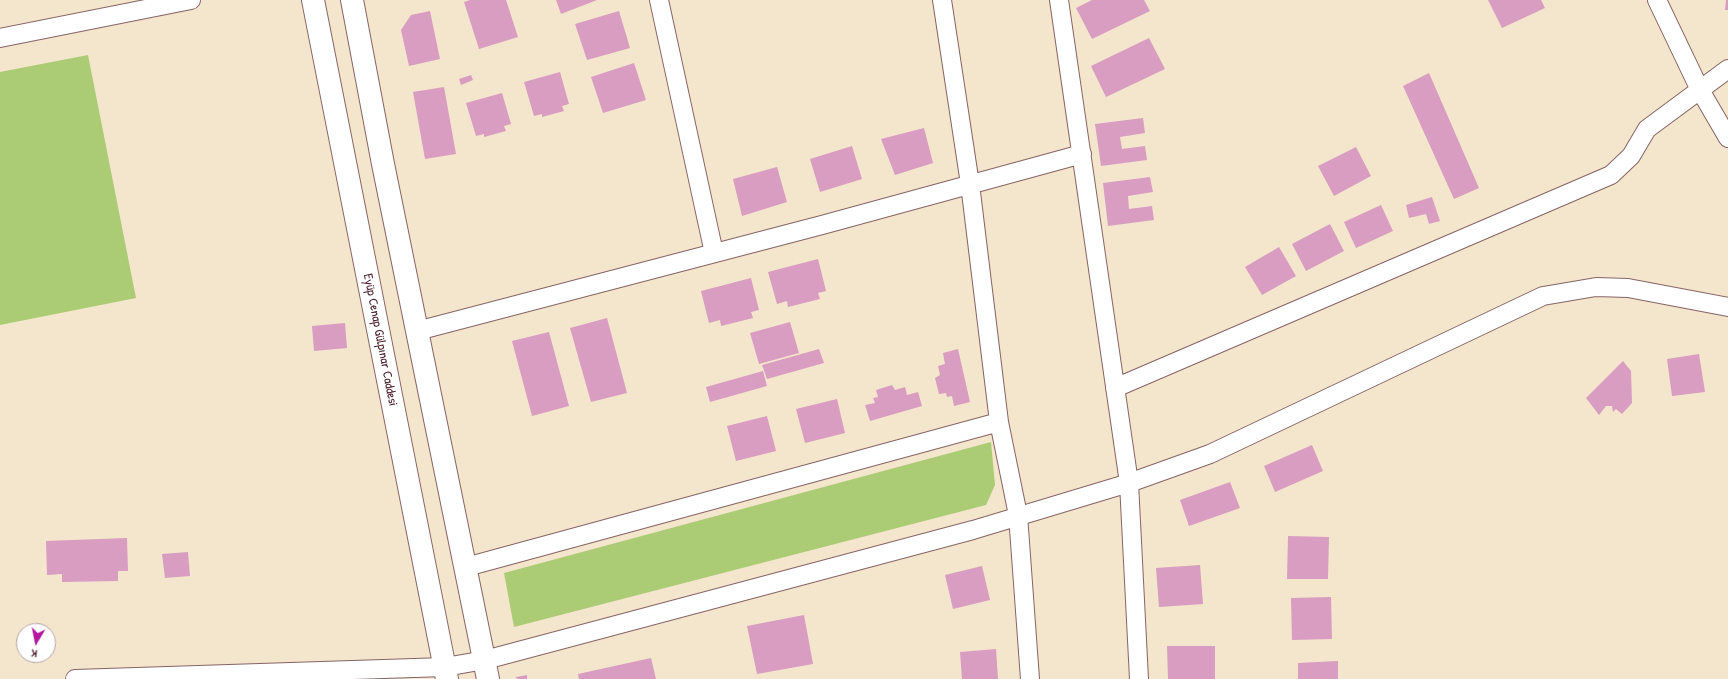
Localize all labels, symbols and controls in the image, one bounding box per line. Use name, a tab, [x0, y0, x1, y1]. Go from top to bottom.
street label: Eyüp Cenap Gülpınar Caddesi	[360, 272, 400, 408]
north arrow	[16, 623, 56, 663]
text: K	[30, 646, 38, 661]

